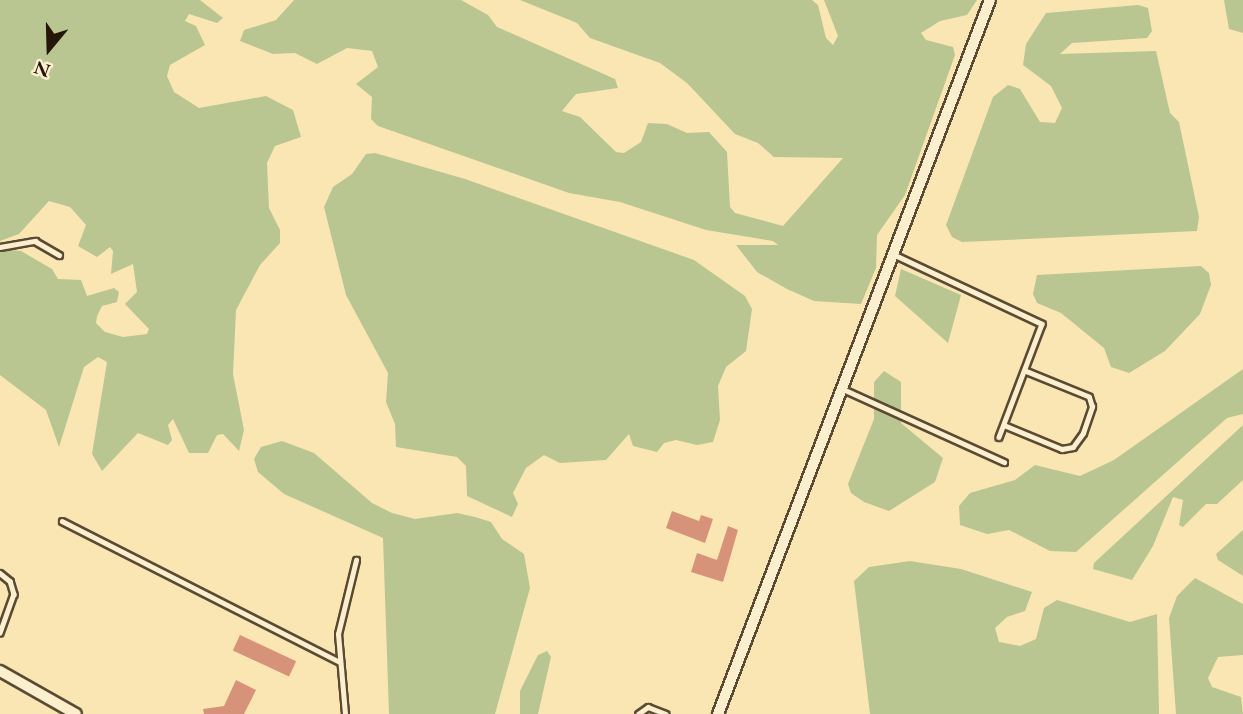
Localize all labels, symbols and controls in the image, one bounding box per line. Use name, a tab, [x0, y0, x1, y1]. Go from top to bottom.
north arrow	[14, 14, 84, 84]
text: N	[31, 55, 53, 84]

